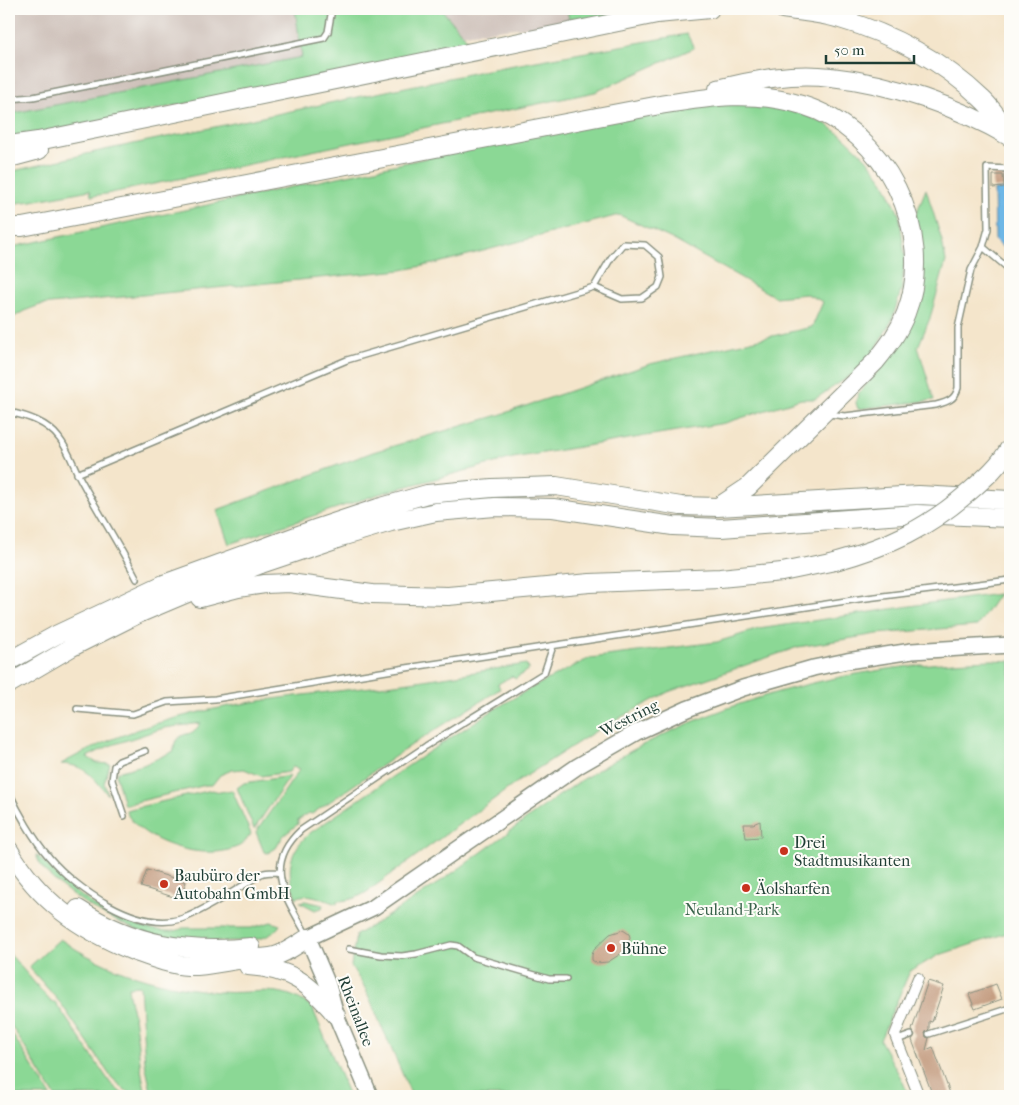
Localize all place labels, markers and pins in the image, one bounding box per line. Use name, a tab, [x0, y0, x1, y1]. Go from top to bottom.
place label: Drei Stadtmusikanten	[794, 833, 911, 870]
marker: Drei Stadtmusikanten	[778, 845, 790, 857]
place label: Baubüro der Autobahn GmbH	[173, 866, 290, 903]
marker: Baubüro der Autobahn GmbH	[158, 878, 170, 890]
place label: Äolsharfen	[755, 879, 831, 898]
marker: Äolsharfen	[740, 882, 752, 894]
place label: Bühne	[621, 939, 667, 958]
marker: Bühne	[605, 942, 617, 954]

